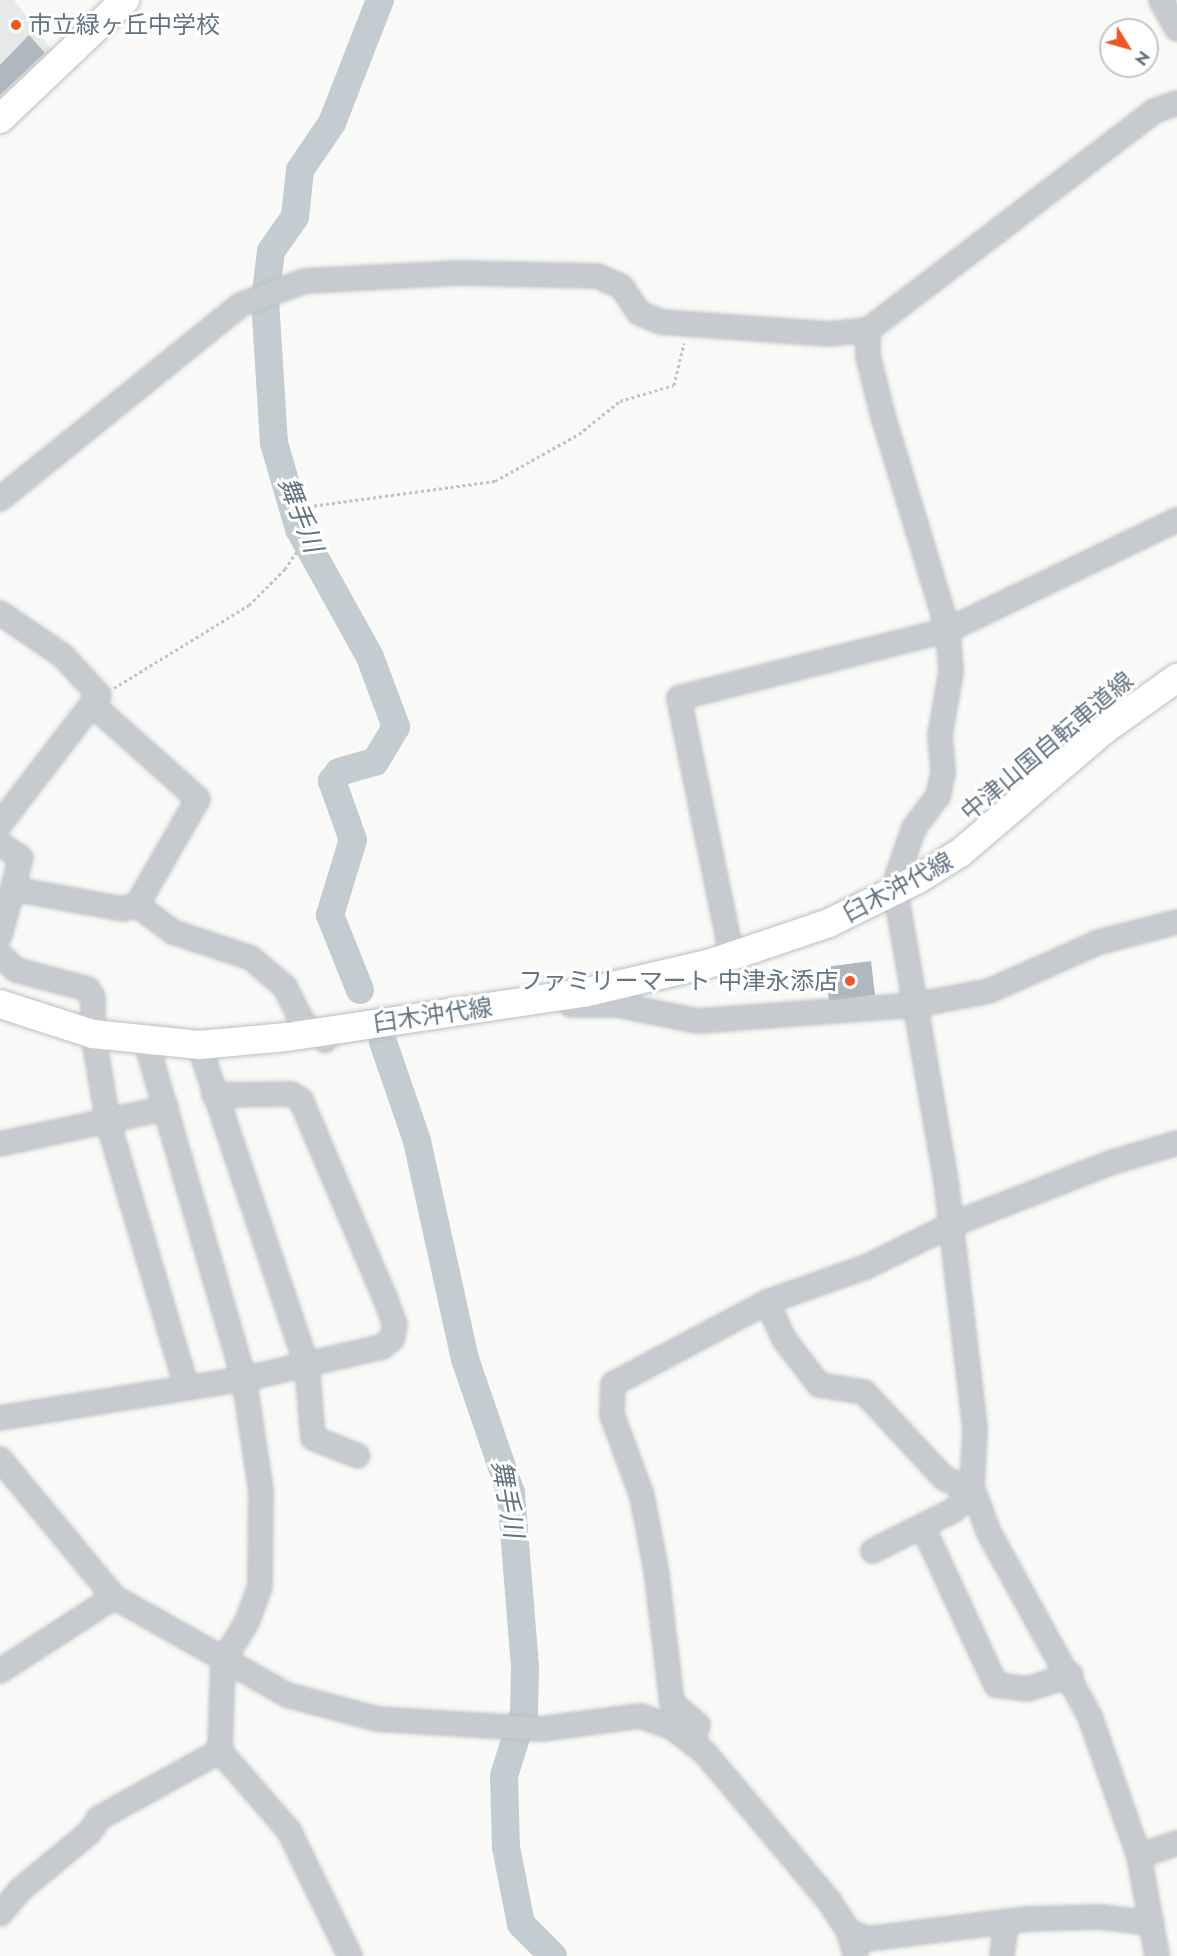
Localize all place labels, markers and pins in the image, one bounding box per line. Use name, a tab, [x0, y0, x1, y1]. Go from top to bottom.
place label: 市立緑ヶ丘中学校	[28, 11, 220, 39]
marker: 市立緑ヶ丘中学校	[9, 18, 23, 32]
place label: ファミリーマート 中津永添店	[519, 967, 838, 995]
marker: ファミリーマート 中津永添店	[843, 974, 857, 988]

